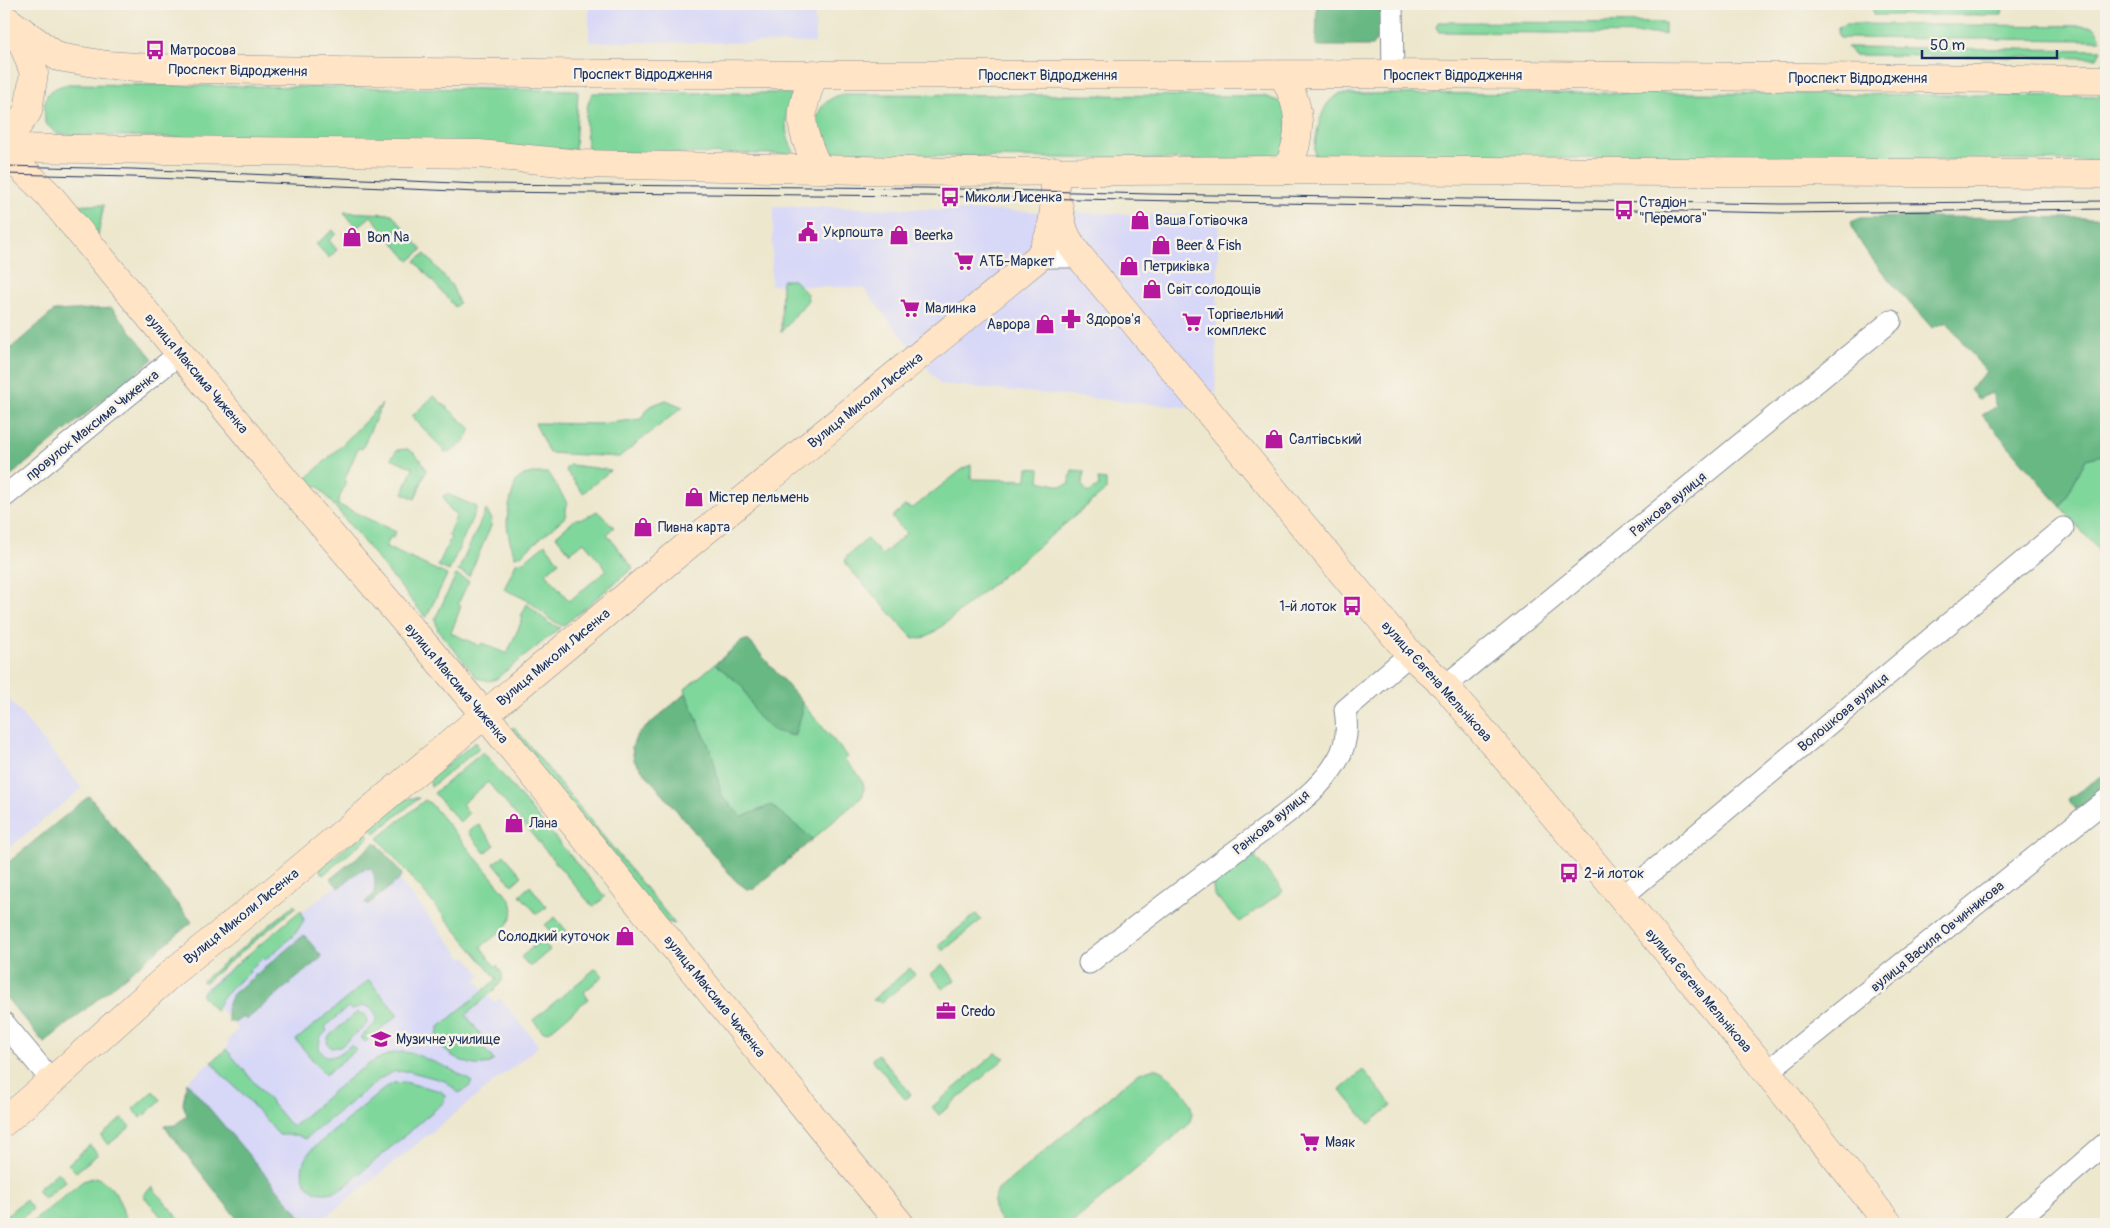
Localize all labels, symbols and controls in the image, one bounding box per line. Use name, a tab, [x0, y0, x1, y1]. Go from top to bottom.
scale bar	[1922, 28, 2058, 60]
text: 50 m	[1930, 36, 1965, 55]
bus stop icon: Матросова	[144, 39, 166, 61]
place label: Матросова	[170, 42, 236, 59]
street label: Проспект Відродження	[169, 61, 307, 80]
street label: Проспект Відродження	[574, 66, 712, 83]
street label: Проспект Відродження	[979, 67, 1117, 84]
street label: Проспект Відродження	[1384, 67, 1522, 84]
street label: Проспект Відродження	[1789, 70, 1927, 87]
bus stop icon: Миколи Лисенка	[939, 186, 961, 208]
place label: Миколи Лисенка	[965, 189, 1062, 206]
place label: Стадіон "Перемога"	[1639, 194, 1707, 227]
bus stop icon: Стадіон "Перемога"	[1613, 199, 1635, 221]
shop icon: Ваша Готівочка	[1129, 209, 1151, 231]
place label: Ваша Готівочка	[1155, 212, 1248, 229]
public building icon: Укрпошта	[797, 221, 819, 243]
place label: Укрпошта	[823, 224, 883, 241]
shop icon: Beerka	[888, 224, 910, 246]
shop icon: Bon Na	[341, 226, 363, 248]
place label: Beerka	[914, 227, 953, 244]
place label: Bon Na	[367, 229, 409, 246]
shop icon: Beer & Fish	[1150, 234, 1172, 256]
place label: Beer & Fish	[1176, 237, 1241, 254]
supermarket icon: АТБ-Маркет	[953, 250, 975, 272]
place label: АТБ-Маркет	[979, 253, 1055, 270]
shop icon: Петриківка	[1118, 255, 1140, 277]
place label: Петриківка	[1144, 258, 1210, 275]
shop icon: Світ солодощів	[1141, 278, 1163, 300]
place label: Світ солодощів	[1167, 281, 1261, 298]
supermarket icon: Малинка	[899, 297, 921, 319]
place label: Малинка	[925, 300, 976, 317]
place label: Торгівельний комплекс	[1207, 306, 1284, 339]
pharmacy icon: Здоров'я	[1060, 308, 1082, 330]
street label: вулиця Максима Чиженка	[141, 310, 252, 437]
place label: Здоров'я	[1086, 311, 1141, 328]
supermarket icon: Торгівельний комплекс	[1181, 311, 1203, 333]
shop icon: Аврора	[1034, 313, 1056, 335]
place label: Аврора	[987, 316, 1030, 333]
street label: Вулиця Миколи Лисенка	[804, 349, 926, 452]
street label: провулок Максима Чиженка	[22, 366, 162, 484]
shop icon: Салтівський	[1263, 428, 1285, 450]
place label: Салтівський	[1289, 431, 1362, 448]
street label: Ранкова вулиця	[1627, 468, 1710, 540]
shop icon: Містер пельмень	[683, 486, 705, 508]
place label: Містер пельмень	[709, 489, 809, 506]
shop icon: Пивна карта	[632, 516, 654, 538]
place label: Пивна карта	[658, 519, 730, 536]
bus stop icon: 1-й лоток	[1341, 595, 1363, 617]
place label: 1-й лоток	[1279, 598, 1337, 615]
street label: Вулиця Миколи Лисенка	[493, 605, 614, 710]
street label: вулиця Євгена Мельнікова	[1378, 617, 1495, 745]
street label: вулиця Максима Чиженка	[401, 620, 512, 747]
street label: Волошкова вулиця	[1794, 669, 1892, 755]
street label: Ранкова вулиця	[1230, 786, 1313, 858]
shop icon: Лана	[503, 812, 525, 834]
place label: Лана	[528, 815, 557, 832]
bus stop icon: 2-й лоток	[1558, 862, 1580, 884]
street label: Вулиця Миколи Лисенка	[180, 865, 302, 968]
place label: 2-й лоток	[1584, 865, 1644, 882]
street label: вулиця Василя Овчинникова	[1867, 877, 2008, 996]
shop icon: Солодкий куточок	[614, 925, 636, 947]
street label: вулиця Євгена Мельнікова	[1642, 925, 1756, 1056]
place label: Солодкий куточок	[498, 928, 610, 945]
street label: вулиця Максима Чиженка	[660, 932, 769, 1061]
office icon: Credo	[935, 1000, 957, 1022]
place label: Credo	[961, 1003, 996, 1020]
school or university icon: Музичне училище	[370, 1028, 392, 1050]
place label: Музичне училище	[396, 1031, 500, 1048]
supermarket icon: Маяк	[1299, 1131, 1321, 1153]
place label: Маяк	[1325, 1134, 1355, 1151]

